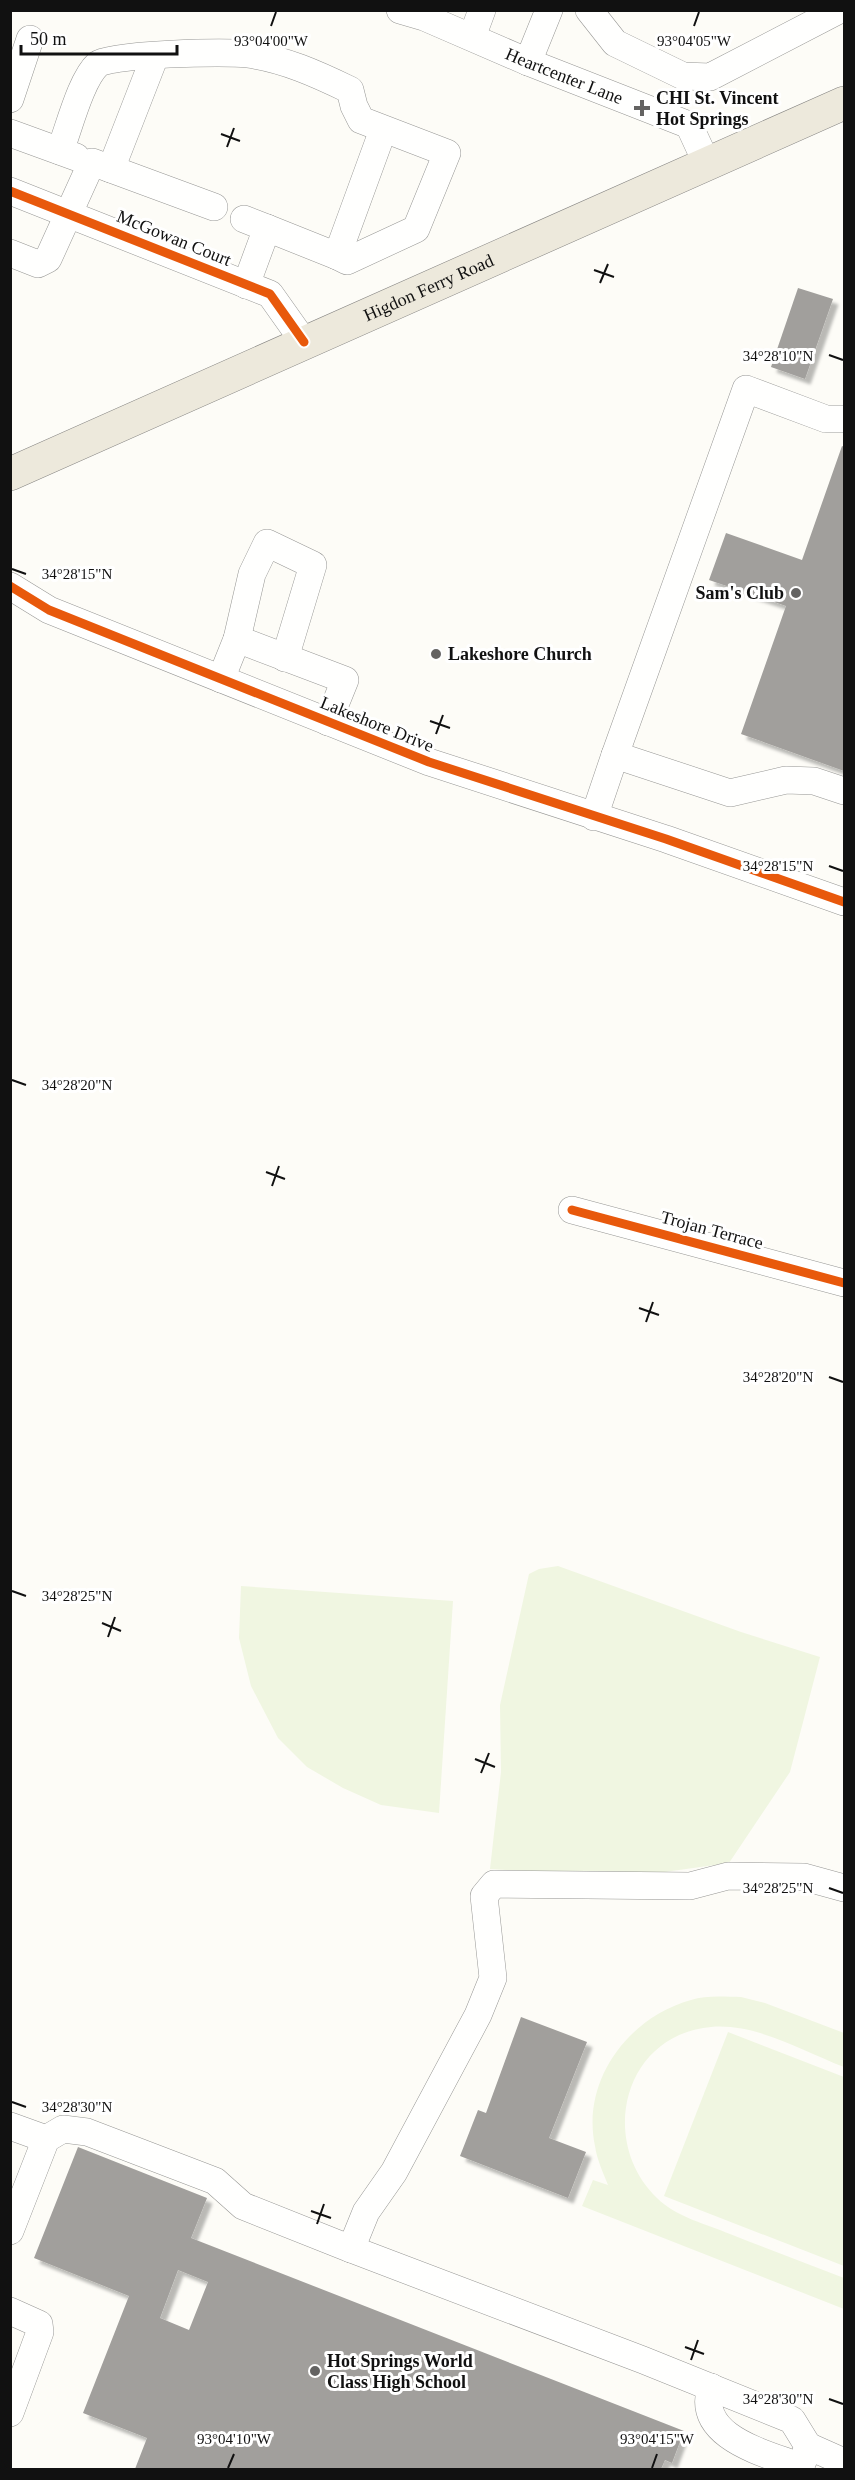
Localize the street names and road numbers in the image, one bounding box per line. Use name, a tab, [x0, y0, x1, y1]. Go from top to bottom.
street label: Heartcenter Lane	[502, 43, 626, 108]
street label: McGowan Court	[114, 206, 234, 270]
street label: Higdon Ferry Road	[360, 250, 497, 325]
street label: Lakeshore Drive	[317, 692, 437, 756]
street label: Trojan Terrace	[659, 1207, 765, 1253]

